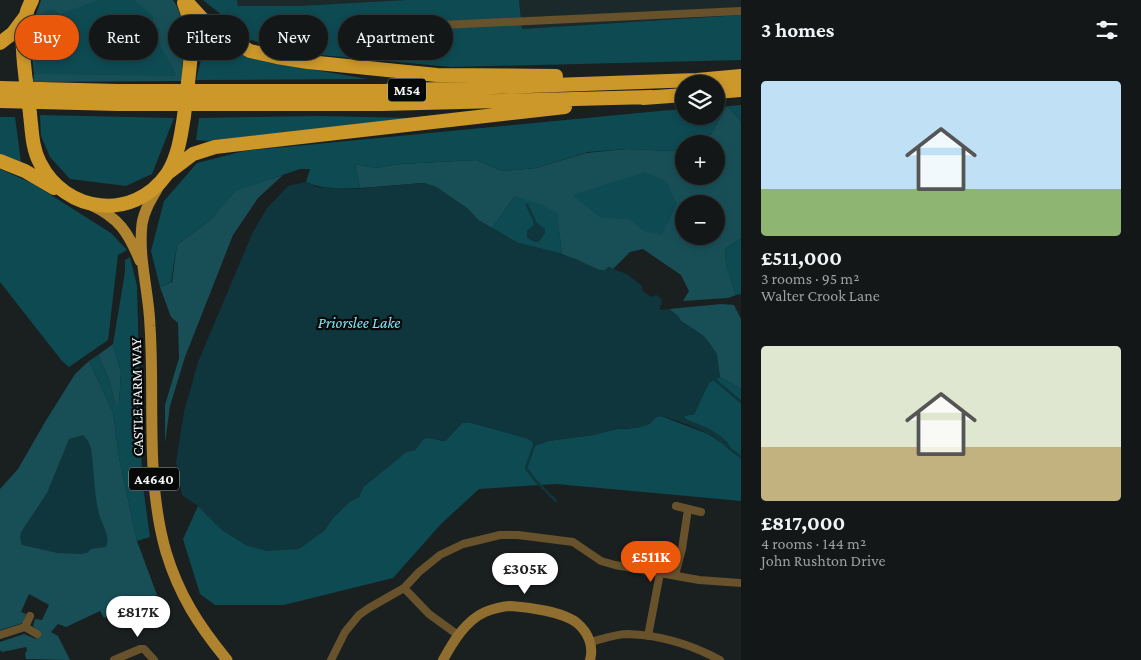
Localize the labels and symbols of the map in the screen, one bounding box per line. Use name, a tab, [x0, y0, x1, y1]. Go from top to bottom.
road number: M54	[388, 78, 426, 102]
water label: Priorslee Lake	[318, 314, 400, 331]
street label: CASTLE FARM WAY	[128, 337, 146, 457]
road number: A4640	[129, 468, 179, 490]
pin: £511K	[616, 540, 686, 583]
pin: £305K	[490, 552, 560, 595]
pin: £817K	[103, 596, 173, 638]

